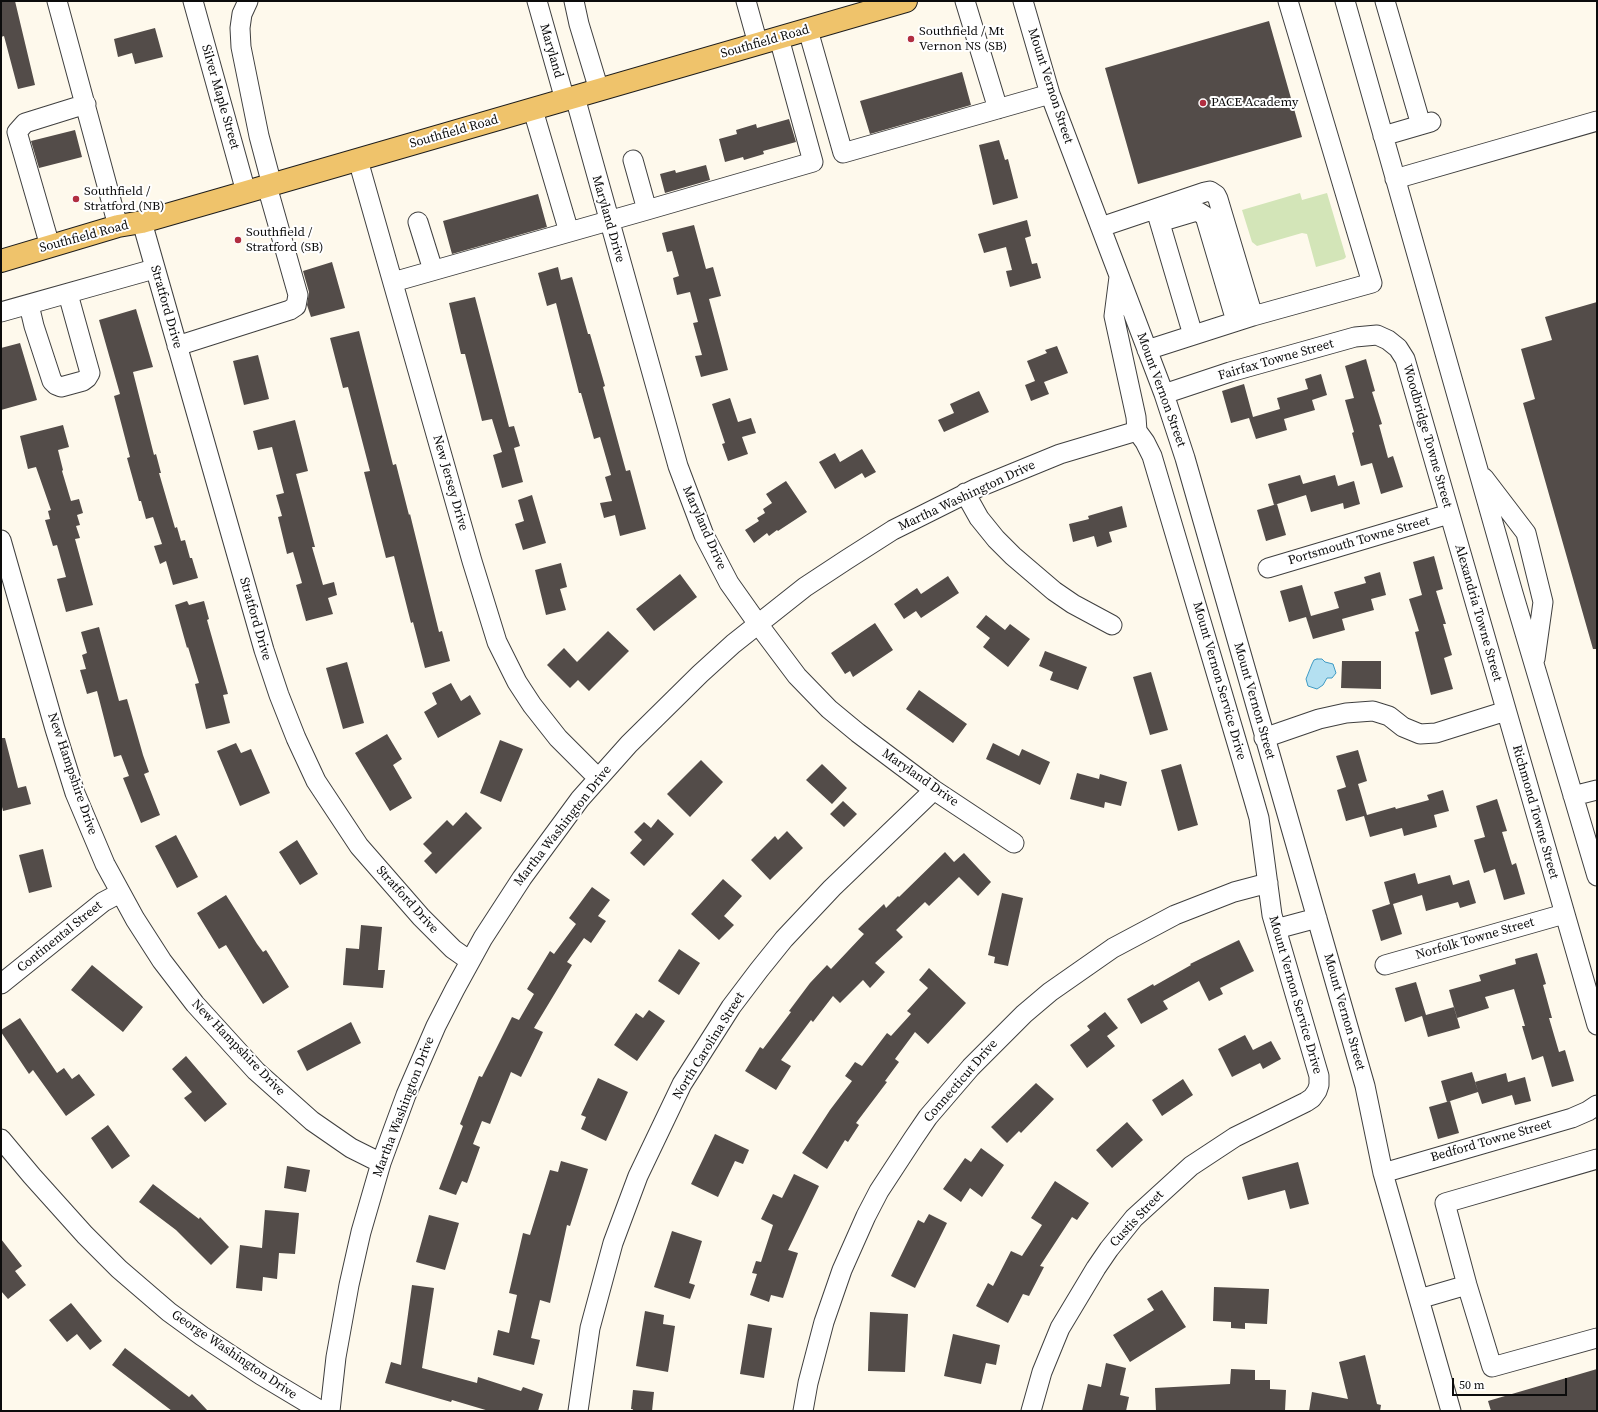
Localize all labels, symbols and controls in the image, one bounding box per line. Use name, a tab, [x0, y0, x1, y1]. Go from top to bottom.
street label: Maryland	[536, 22, 566, 80]
street label: Southfield Road	[719, 22, 811, 62]
place label: Southfield / Mt Vernon NS (SB)	[919, 24, 1007, 55]
street label: Mount Vernon Street	[1024, 26, 1076, 146]
marker: Southfield / Mt Vernon NS (SB)	[906, 34, 916, 44]
street label: Silver Maple Street	[198, 43, 242, 151]
place label: PACE Academy	[1211, 95, 1298, 111]
marker: PACE Academy	[1198, 98, 1208, 108]
street label: Southfield Road	[408, 112, 500, 152]
street label: Maryland Drive	[588, 174, 628, 264]
place label: Southfield / Stratford (NB)	[84, 184, 164, 215]
marker: Southfield / Stratford (NB)	[71, 194, 81, 204]
street label: Southfield Road	[38, 218, 130, 256]
place label: Southfield / Stratford (SB)	[246, 225, 323, 256]
marker: Southfield / Stratford (SB)	[233, 235, 243, 245]
street label: Stratford Drive	[147, 264, 185, 350]
street label: Mount Vernon Street	[1133, 331, 1189, 449]
street label: Fairfax Towne Street	[1217, 336, 1335, 384]
street label: Woodbridge Towne Street	[1399, 362, 1455, 510]
street label: New Jersey Drive	[429, 433, 471, 533]
street label: Martha Washington Drive	[896, 457, 1038, 535]
street label: Maryland Drive	[679, 484, 729, 572]
street label: Portsmouth Towne Street	[1286, 513, 1432, 569]
street label: Alexandria Towne Street	[1451, 543, 1505, 683]
street label: Stratford Drive	[236, 576, 274, 662]
street label: Mount Vernon Service Drive	[1189, 600, 1249, 762]
street label: Mount Vernon Street	[1230, 641, 1278, 761]
street label: New Hampshire Drive	[44, 711, 100, 837]
street label: Richmond Towne Street	[1508, 743, 1562, 881]
street label: Maryland Drive	[879, 746, 961, 810]
street label: Martha Washington Drive	[511, 762, 615, 890]
street label: Stratford Drive	[373, 863, 441, 937]
street label: Continental Street	[14, 898, 106, 976]
street label: Mount Vernon Service Drive	[1265, 914, 1325, 1076]
street label: Norfolk Towne Street	[1414, 915, 1536, 963]
street label: Mount Vernon Street	[1320, 952, 1368, 1072]
street label: North Carolina Street	[670, 990, 748, 1102]
street label: New Hampshire Drive	[188, 997, 288, 1099]
street label: Martha Washington Drive	[370, 1035, 438, 1179]
street label: Connecticut Drive	[921, 1036, 1001, 1126]
street label: Bedford Towne Street	[1429, 1116, 1553, 1166]
street label: Custis Street	[1107, 1187, 1167, 1251]
street label: George Washington Drive	[168, 1307, 300, 1403]
scale bar	[1454, 1370, 1569, 1396]
text: 50 m	[1459, 1377, 1485, 1393]

